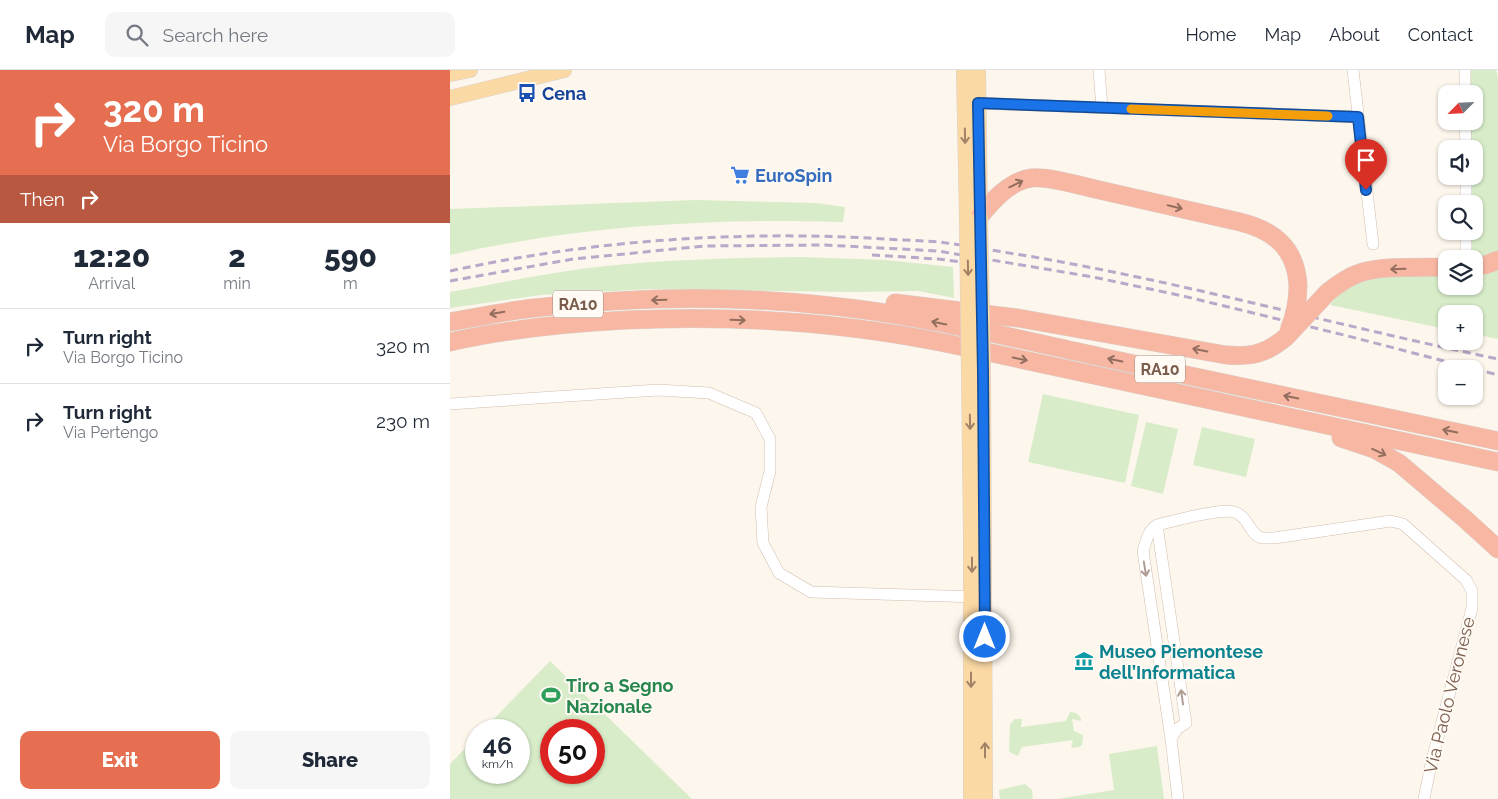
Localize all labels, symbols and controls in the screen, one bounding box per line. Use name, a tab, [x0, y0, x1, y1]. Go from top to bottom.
search box	[105, 12, 455, 57]
text: Map	[25, 20, 75, 49]
icon: search	[123, 21, 151, 49]
text: Search here	[163, 24, 268, 46]
text: Home	[1185, 24, 1236, 45]
text: Map	[1264, 24, 1301, 45]
text: About	[1329, 24, 1380, 45]
text: Contact	[1408, 24, 1473, 45]
bus stop icon: Cena	[516, 82, 538, 104]
place label: Cena	[542, 83, 586, 104]
north arrow	[1438, 85, 1482, 130]
map controls	[1438, 85, 1483, 405]
text: 320 m	[103, 89, 205, 130]
icon: right	[20, 90, 85, 155]
one-way arrow	[960, 128, 970, 144]
text: Via Borgo Ticino	[103, 131, 268, 157]
pin	[1345, 139, 1387, 190]
button: sound	[1438, 140, 1483, 185]
icon: arrive	[1352, 146, 1380, 174]
supermarket icon: EuroSpin	[729, 164, 751, 186]
place label: EuroSpin	[755, 165, 832, 186]
one-way arrow	[1009, 179, 1024, 189]
icon: right	[75, 185, 103, 213]
text: Then	[20, 188, 65, 210]
button: search	[1438, 195, 1483, 240]
one-way arrow	[1166, 203, 1182, 212]
text: 12:20	[73, 239, 150, 274]
text: 2	[228, 239, 246, 274]
text: 590	[324, 239, 377, 274]
button: layers	[1438, 250, 1483, 295]
one-way arrow	[963, 260, 973, 276]
one-way arrow	[1390, 264, 1406, 273]
text: Arrival	[88, 274, 135, 293]
text: min	[223, 274, 251, 293]
text: m	[343, 274, 358, 293]
road number: RA10	[553, 290, 603, 318]
one-way arrow	[651, 295, 667, 304]
button: +	[1438, 305, 1483, 350]
one-way arrow	[490, 309, 506, 319]
one-way arrow	[730, 315, 746, 324]
one-way arrow	[932, 317, 948, 327]
text: Turn right	[63, 326, 152, 348]
icon: right	[20, 332, 48, 360]
text: 320 m	[376, 335, 430, 357]
one-way arrow	[1193, 344, 1209, 354]
text: Via Borgo Ticino	[63, 348, 183, 367]
one-way arrow	[1108, 354, 1124, 364]
one-way arrow	[1011, 355, 1027, 364]
road number: RA10	[1135, 356, 1185, 382]
button: −	[1438, 360, 1483, 405]
one-way arrow	[1284, 392, 1300, 401]
text: Turn right	[63, 401, 152, 423]
icon: right	[20, 407, 48, 435]
text: 230 m	[376, 410, 430, 432]
one-way arrow	[965, 414, 975, 430]
text: Via Pertengo	[63, 423, 158, 442]
one-way arrow	[1443, 426, 1459, 435]
one-way arrow	[1371, 447, 1386, 457]
one-way arrow	[967, 556, 977, 573]
one-way arrow	[1141, 560, 1151, 576]
position arrow	[958, 610, 1010, 662]
street label: Via Paolo Veronese	[1419, 614, 1479, 775]
place label: Museo Piemontese dell’Informatica	[1099, 641, 1263, 683]
museum icon: Museo Piemontese dell’Informatica	[1073, 650, 1095, 672]
one-way arrow	[966, 672, 976, 688]
place label: Tiro a Segno Nazionale	[566, 675, 674, 717]
sports icon: Tiro a Segno Nazionale	[540, 684, 562, 706]
one-way arrow	[1177, 690, 1187, 706]
speed limit sign: 50	[540, 719, 605, 784]
text: 46	[483, 730, 512, 760]
button: Exit	[20, 731, 220, 789]
button: Share	[230, 731, 430, 789]
one-way arrow	[980, 743, 990, 759]
text: km/h	[482, 757, 513, 771]

